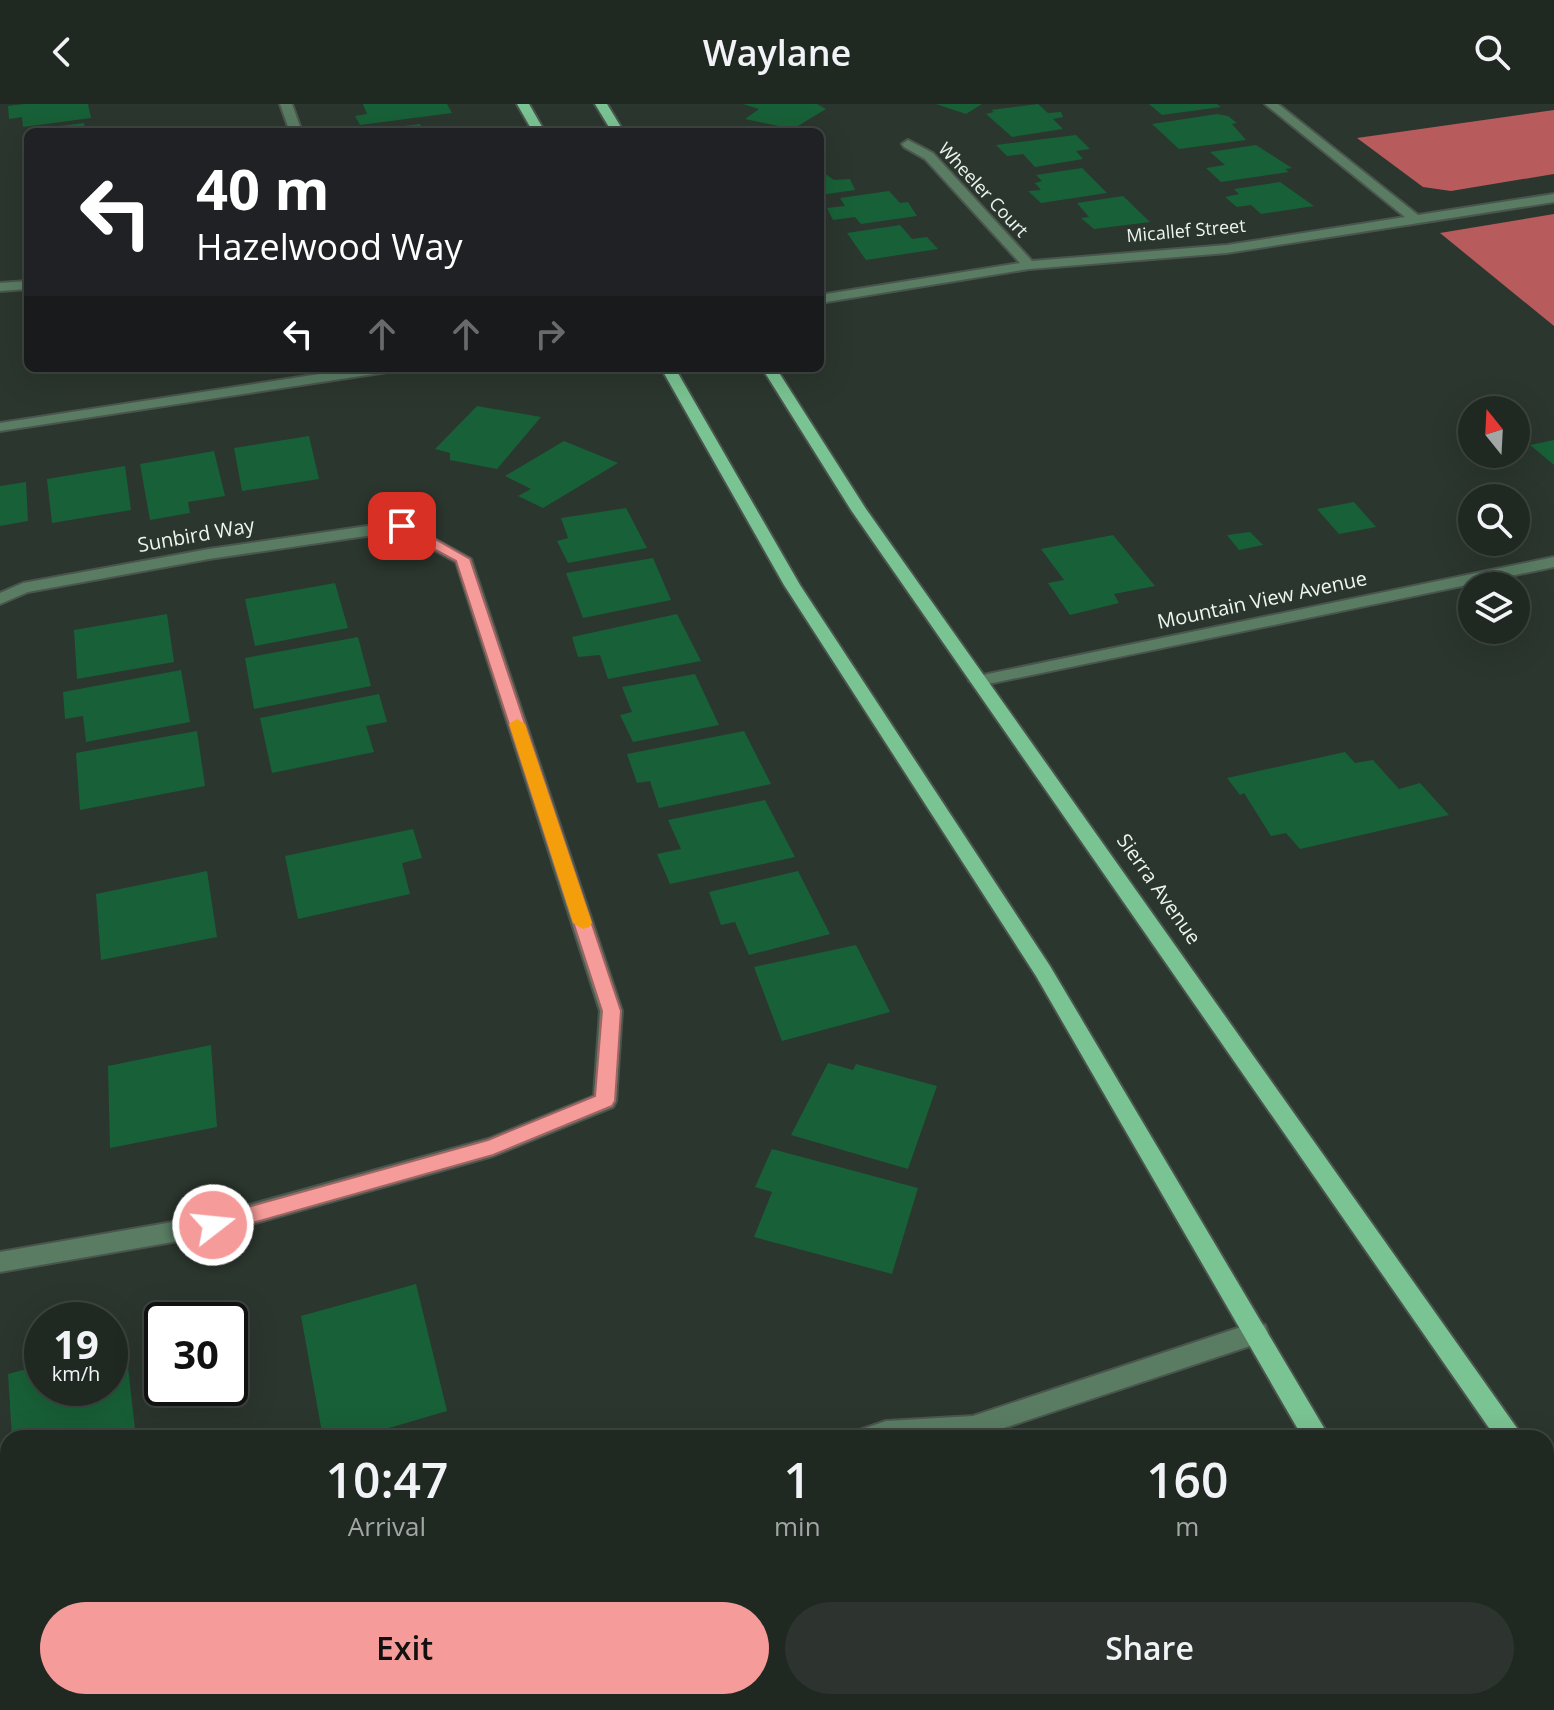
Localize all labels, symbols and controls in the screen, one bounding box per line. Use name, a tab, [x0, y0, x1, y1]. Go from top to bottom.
text: Waylane	[703, 28, 851, 77]
icon: back	[40, 30, 84, 74]
icon: search	[1470, 30, 1514, 74]
street label: Wheeler Court	[934, 137, 1034, 242]
text: 40 m	[196, 150, 330, 226]
icon: left	[64, 160, 168, 264]
street label: Micallef Street	[1125, 213, 1247, 247]
text: Hazelwood Way	[196, 222, 463, 271]
icon: left	[276, 312, 320, 356]
icon: ahead	[360, 312, 404, 356]
icon: ahead	[444, 312, 488, 356]
icon: right	[528, 312, 572, 356]
north arrow	[1458, 396, 1530, 468]
map controls	[1458, 396, 1530, 644]
button: search	[1458, 484, 1530, 556]
pin	[368, 492, 436, 560]
icon: arrive	[380, 504, 424, 548]
street label: Sunbird Way	[135, 511, 257, 558]
street label: Mountain View Avenue	[1155, 564, 1369, 635]
button: layers	[1458, 572, 1530, 644]
street label: Sierra Avenue	[1111, 828, 1208, 950]
position arrow	[171, 1183, 255, 1267]
speed limit sign: 30	[144, 1302, 248, 1406]
text: 19	[53, 1316, 99, 1371]
text: km/h	[52, 1360, 100, 1387]
text: 10:47	[326, 1447, 448, 1512]
text: 1	[784, 1447, 811, 1512]
text: 160	[1146, 1447, 1228, 1512]
text: Arrival	[348, 1508, 426, 1544]
text: min	[774, 1508, 821, 1544]
text: m	[1175, 1508, 1199, 1544]
button: Exit	[40, 1602, 769, 1694]
button: Share	[785, 1602, 1514, 1694]

